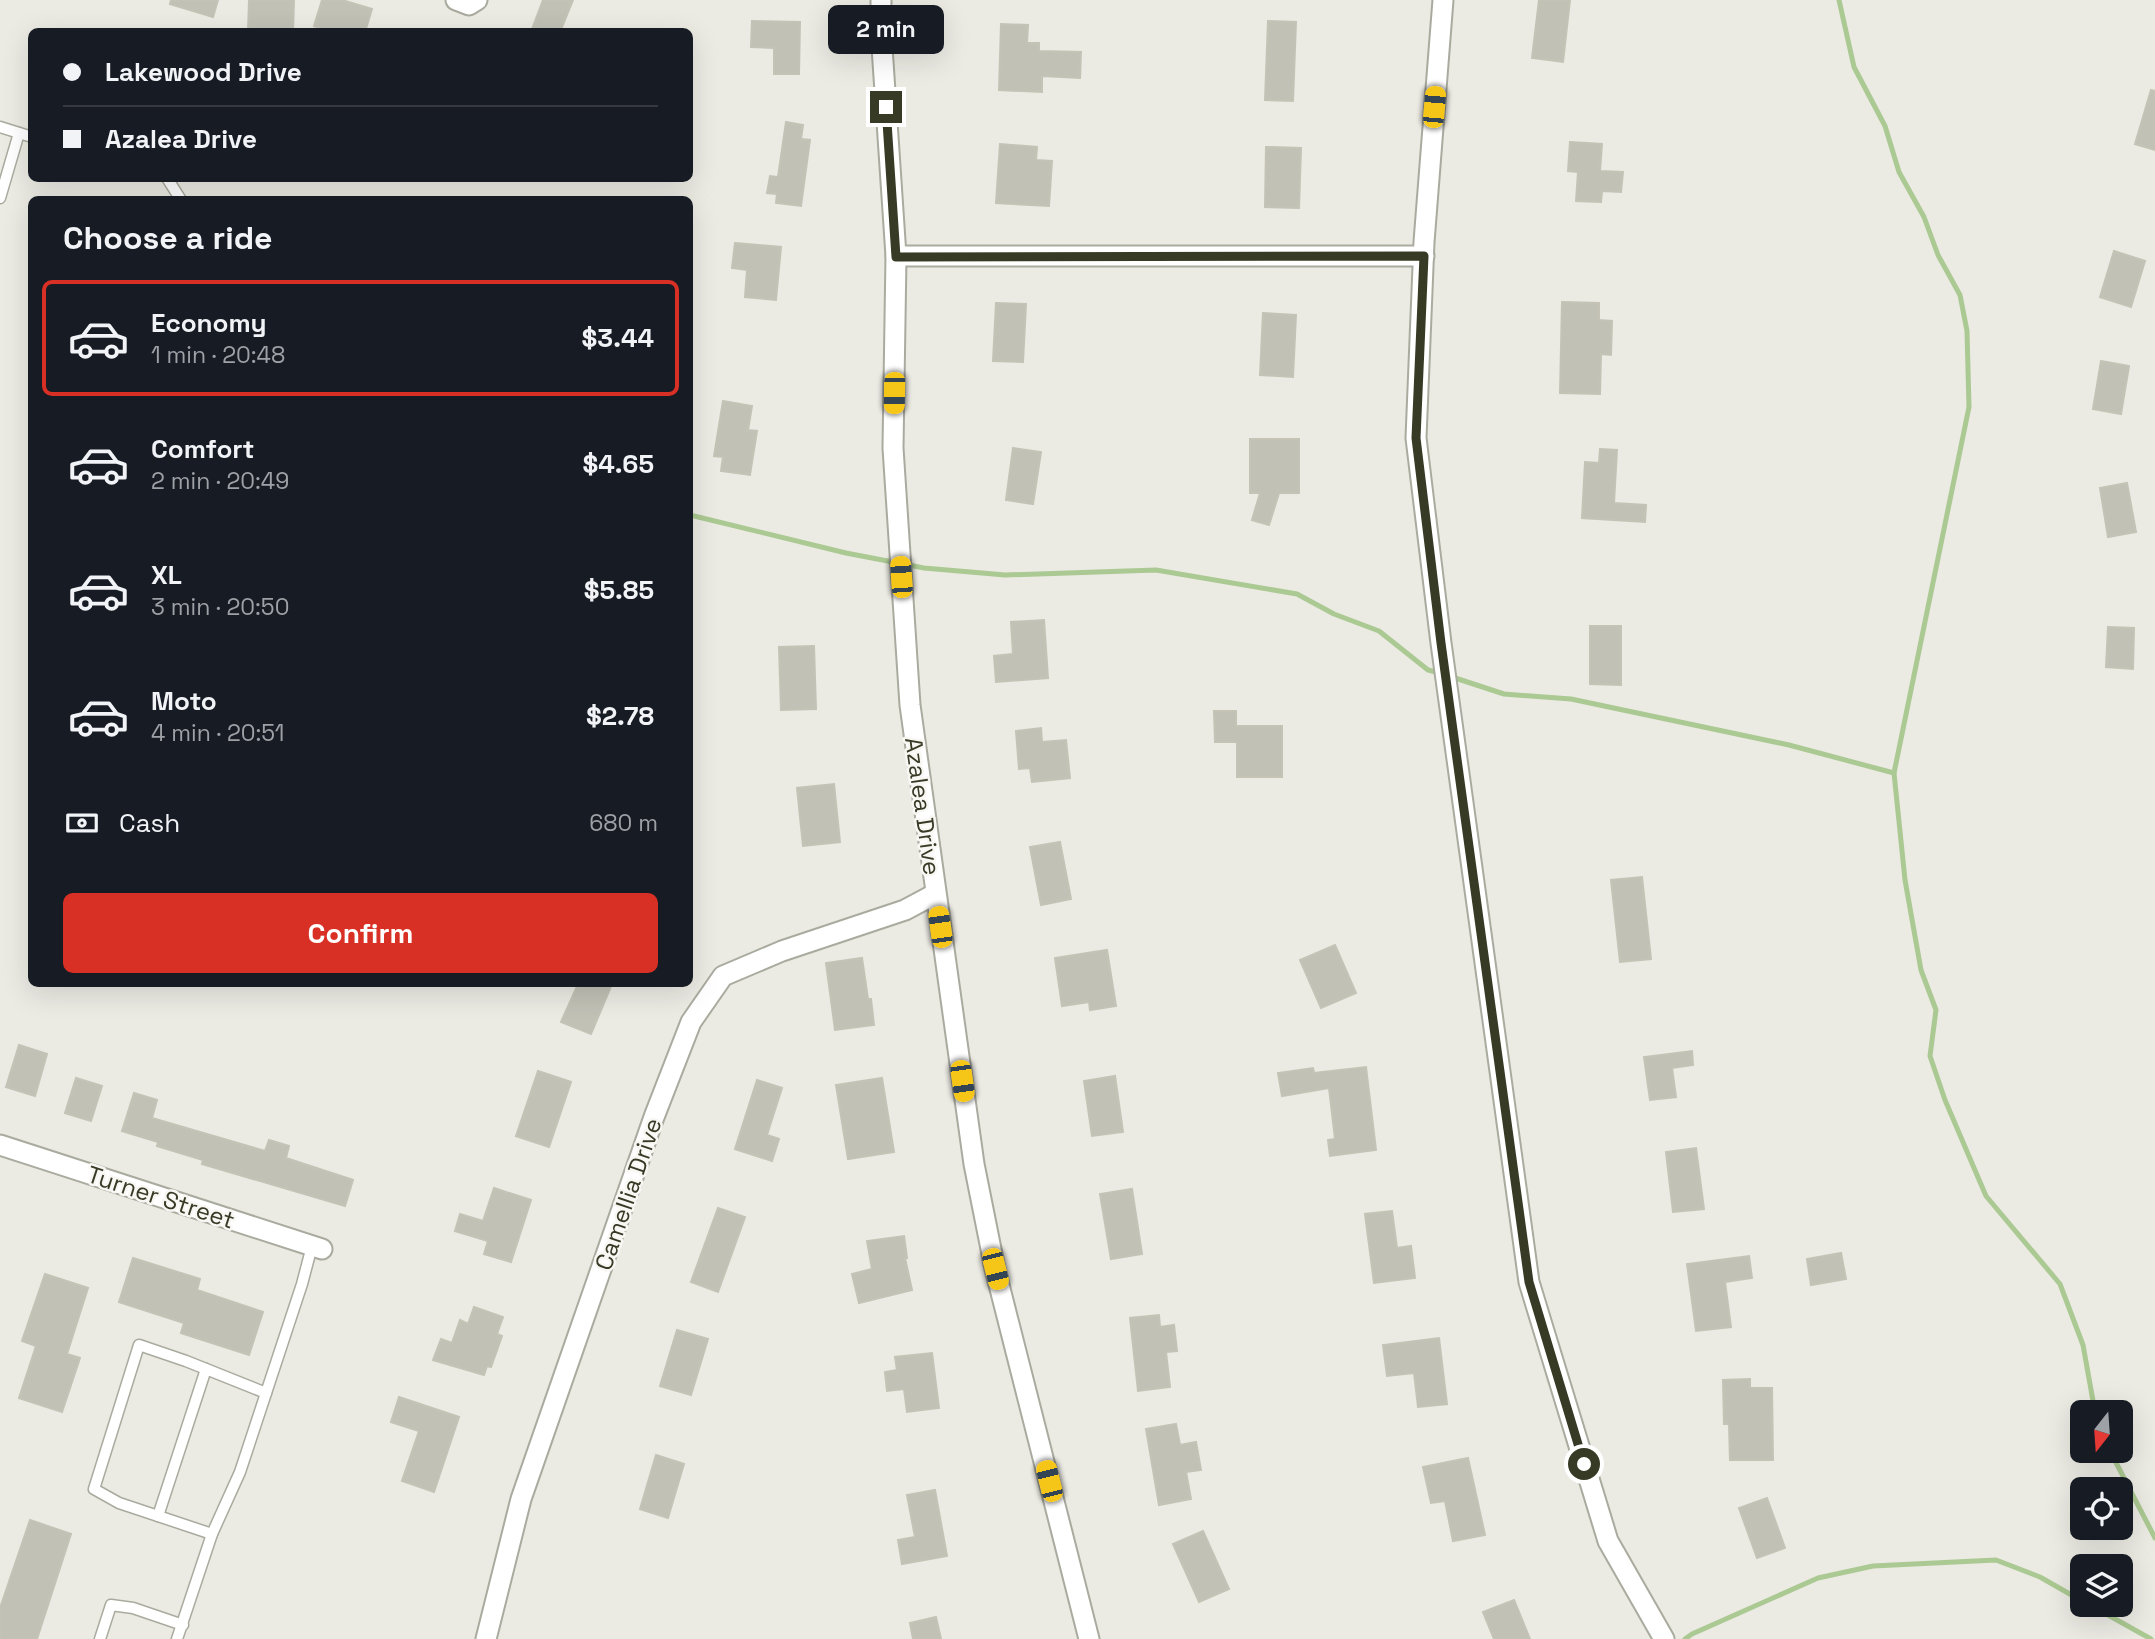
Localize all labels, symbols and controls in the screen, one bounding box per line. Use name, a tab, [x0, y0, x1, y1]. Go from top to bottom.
callout: 2 min	[828, 6, 944, 55]
text: 2 min	[856, 14, 916, 44]
text: Lakewood Drive	[105, 55, 302, 89]
car	[1422, 85, 1447, 129]
route end	[870, 91, 902, 123]
text: Azalea Drive	[105, 122, 257, 156]
text: Choose a ride	[63, 218, 273, 258]
text: Economy	[151, 306, 267, 340]
icon: car	[67, 307, 130, 370]
text: $3.44	[582, 321, 654, 355]
text: 1 min · 20:48	[151, 340, 285, 370]
car	[884, 372, 905, 414]
text: Comfort	[151, 432, 254, 466]
icon: car	[67, 433, 130, 496]
text: $4.65	[583, 447, 654, 481]
text: 2 min · 20:49	[151, 466, 289, 496]
car	[890, 555, 913, 599]
text: XL	[151, 558, 182, 592]
icon: car	[67, 559, 130, 622]
text: $5.85	[584, 573, 654, 607]
text: 3 min · 20:50	[151, 592, 289, 622]
text: Moto	[151, 684, 217, 718]
icon: car	[67, 685, 130, 748]
text: $2.78	[586, 699, 654, 733]
text: 4 min · 20:51	[151, 718, 284, 748]
street label: Azalea Drive	[898, 735, 948, 877]
icon: cash	[63, 804, 101, 842]
text: Cash	[119, 806, 180, 840]
text: 680 m	[589, 808, 658, 838]
button: Confirm	[63, 893, 658, 973]
car	[927, 905, 954, 949]
car	[949, 1059, 976, 1103]
street label: Camellia Drive	[587, 1114, 669, 1274]
street label: Turner Street	[83, 1159, 239, 1235]
car	[980, 1246, 1011, 1292]
north arrow	[2070, 1400, 2133, 1463]
map controls	[2070, 1400, 2133, 1617]
route start	[1568, 1448, 1600, 1480]
car	[1034, 1458, 1065, 1504]
button: locate	[2070, 1477, 2133, 1540]
button: layers	[2070, 1554, 2133, 1617]

